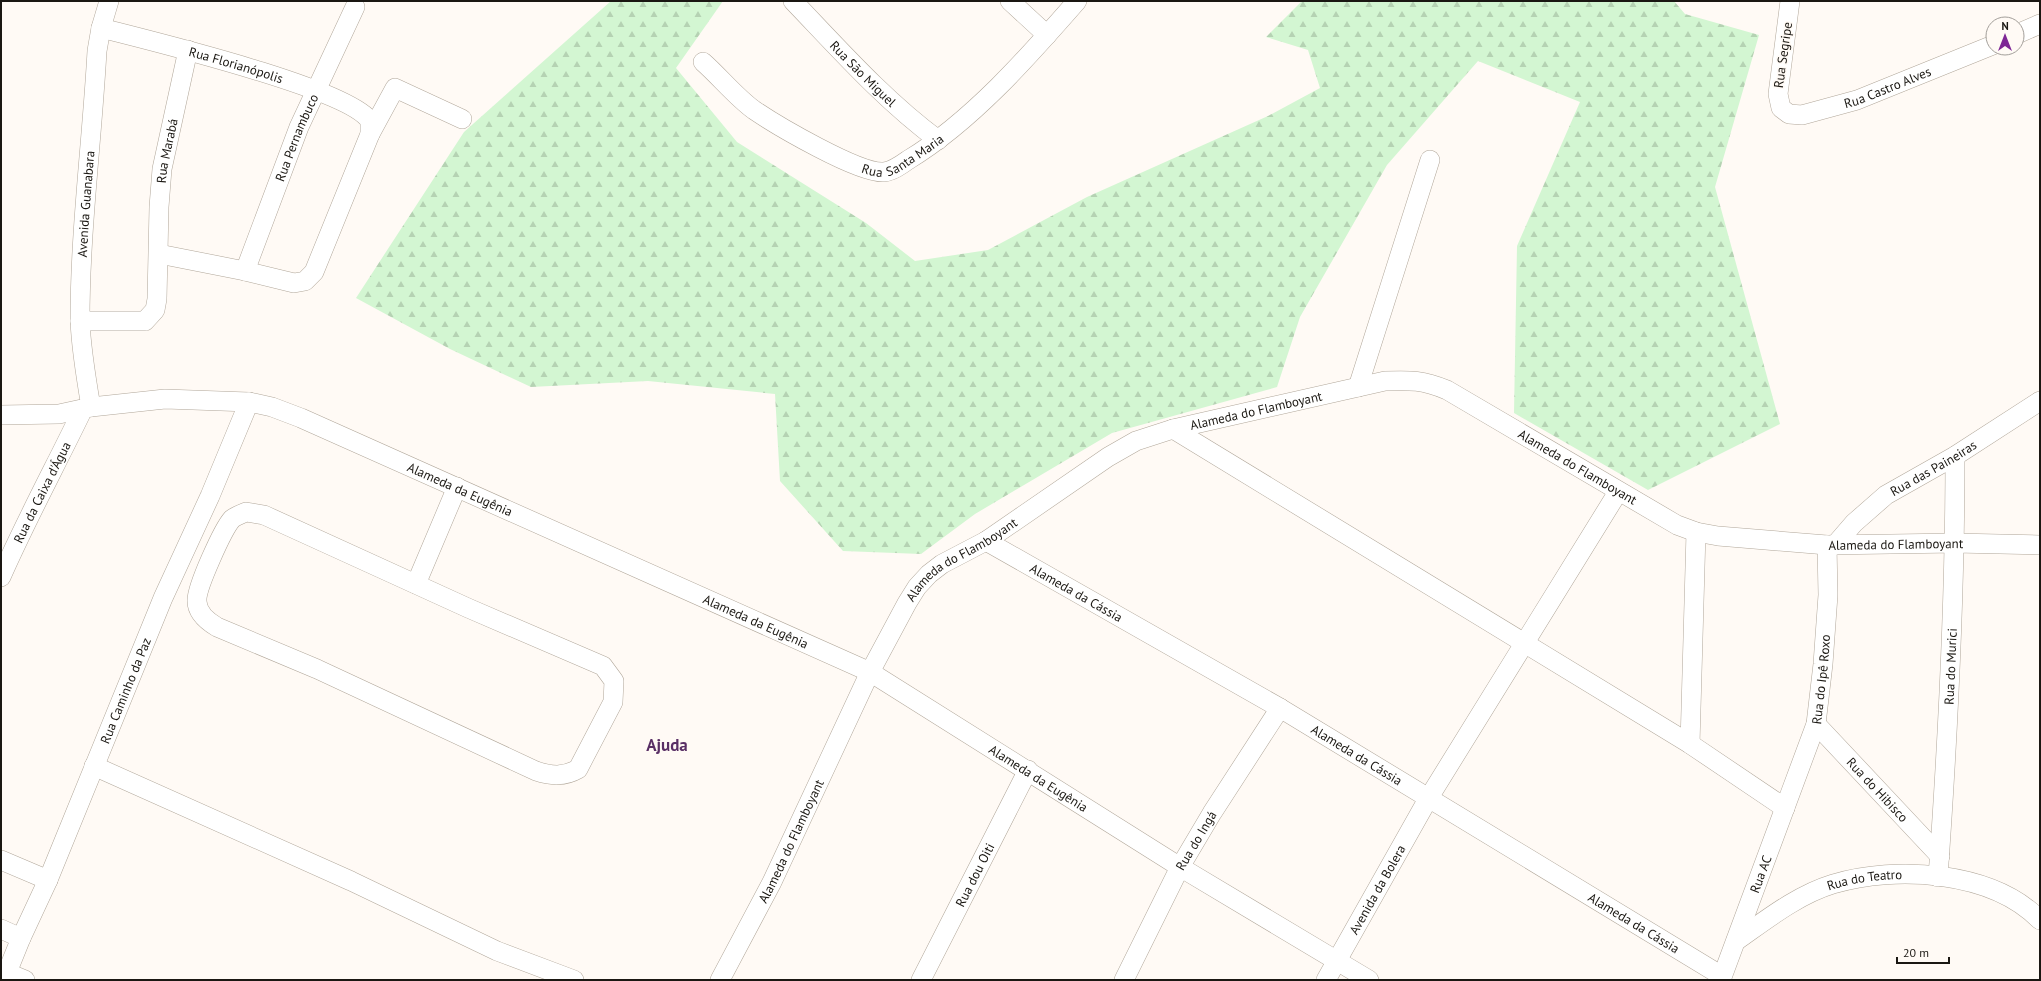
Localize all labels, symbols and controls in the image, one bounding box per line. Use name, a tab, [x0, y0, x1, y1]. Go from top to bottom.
north arrow	[1985, 16, 2025, 56]
text: N	[2001, 19, 2009, 33]
street label: Rua Segripe	[1770, 21, 1796, 89]
street label: Rua São Miguel	[827, 37, 900, 110]
street label: Rua Florianópolis	[187, 43, 285, 87]
street label: Rua Castro Alves	[1842, 63, 1933, 112]
street label: Rua Pernambuco	[271, 91, 322, 184]
street label: Rua Marabá	[152, 117, 181, 184]
street label: Rua Santa Maria	[860, 130, 947, 181]
street label: Avenida Guanabara	[73, 150, 98, 258]
street label: Alameda do Flamboyant	[1188, 387, 1324, 433]
street label: Alameda do Flamboyant	[1515, 425, 1641, 508]
street label: Rua das Paineiras	[1887, 436, 1980, 500]
street label: Rua da Caixa d'Água	[9, 439, 74, 546]
street label: Alameda da Eugênia	[405, 458, 515, 520]
street label: Alameda do Flamboyant	[902, 513, 1021, 604]
street label: Alameda do Flamboyant	[1828, 534, 1964, 553]
street label: Alameda da Cássia	[1027, 559, 1126, 625]
street label: Alameda da Eugênia	[701, 590, 811, 652]
street label: Rua do Murici	[1940, 628, 1960, 705]
street label: Rua do Ipê Roxo	[1808, 634, 1834, 725]
street label: Rua Caminho da Paz	[96, 635, 155, 746]
street label: Alameda da Cássia	[1308, 720, 1406, 789]
district label: Ajuda	[646, 734, 688, 756]
street label: Alameda da Eugênia	[986, 741, 1091, 815]
street label: Rua do Hibisco	[1843, 754, 1912, 826]
street label: Alameda do Flamboyant	[754, 776, 828, 906]
street label: Rua do Ingá	[1172, 808, 1220, 873]
street label: Rua dou Oiti	[951, 840, 998, 910]
street label: Avenida da Bolera	[1345, 842, 1409, 937]
street label: Rua AC	[1746, 853, 1775, 895]
street label: Rua do Teatro	[1825, 865, 1902, 894]
street label: Alameda da Cássia	[1585, 888, 1683, 957]
scale bar	[1897, 939, 1949, 965]
text: 20 m	[1903, 945, 1929, 960]

